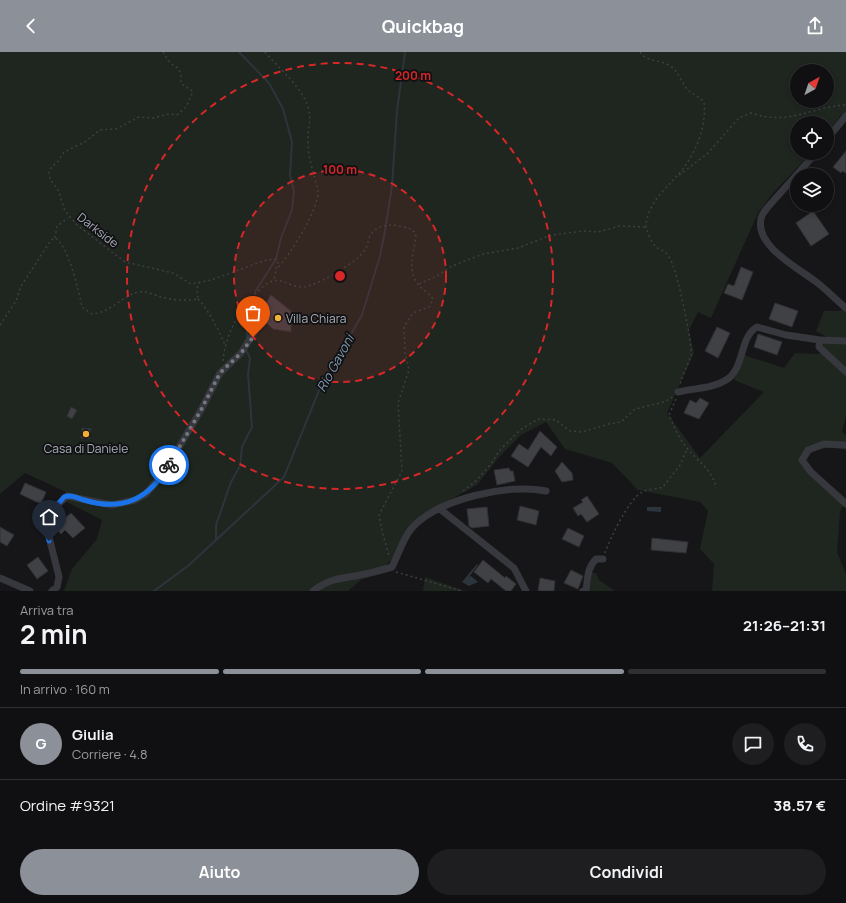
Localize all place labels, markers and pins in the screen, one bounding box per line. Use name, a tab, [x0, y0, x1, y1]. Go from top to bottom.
centre of rings	[333, 269, 347, 283]
pin	[236, 296, 270, 337]
place label: Villa Chiara	[286, 310, 346, 327]
marker: Villa Chiara	[273, 313, 283, 323]
marker: Casa di Daniele	[81, 429, 91, 439]
place label: Casa di Daniele	[44, 440, 128, 457]
pin	[32, 500, 66, 541]

